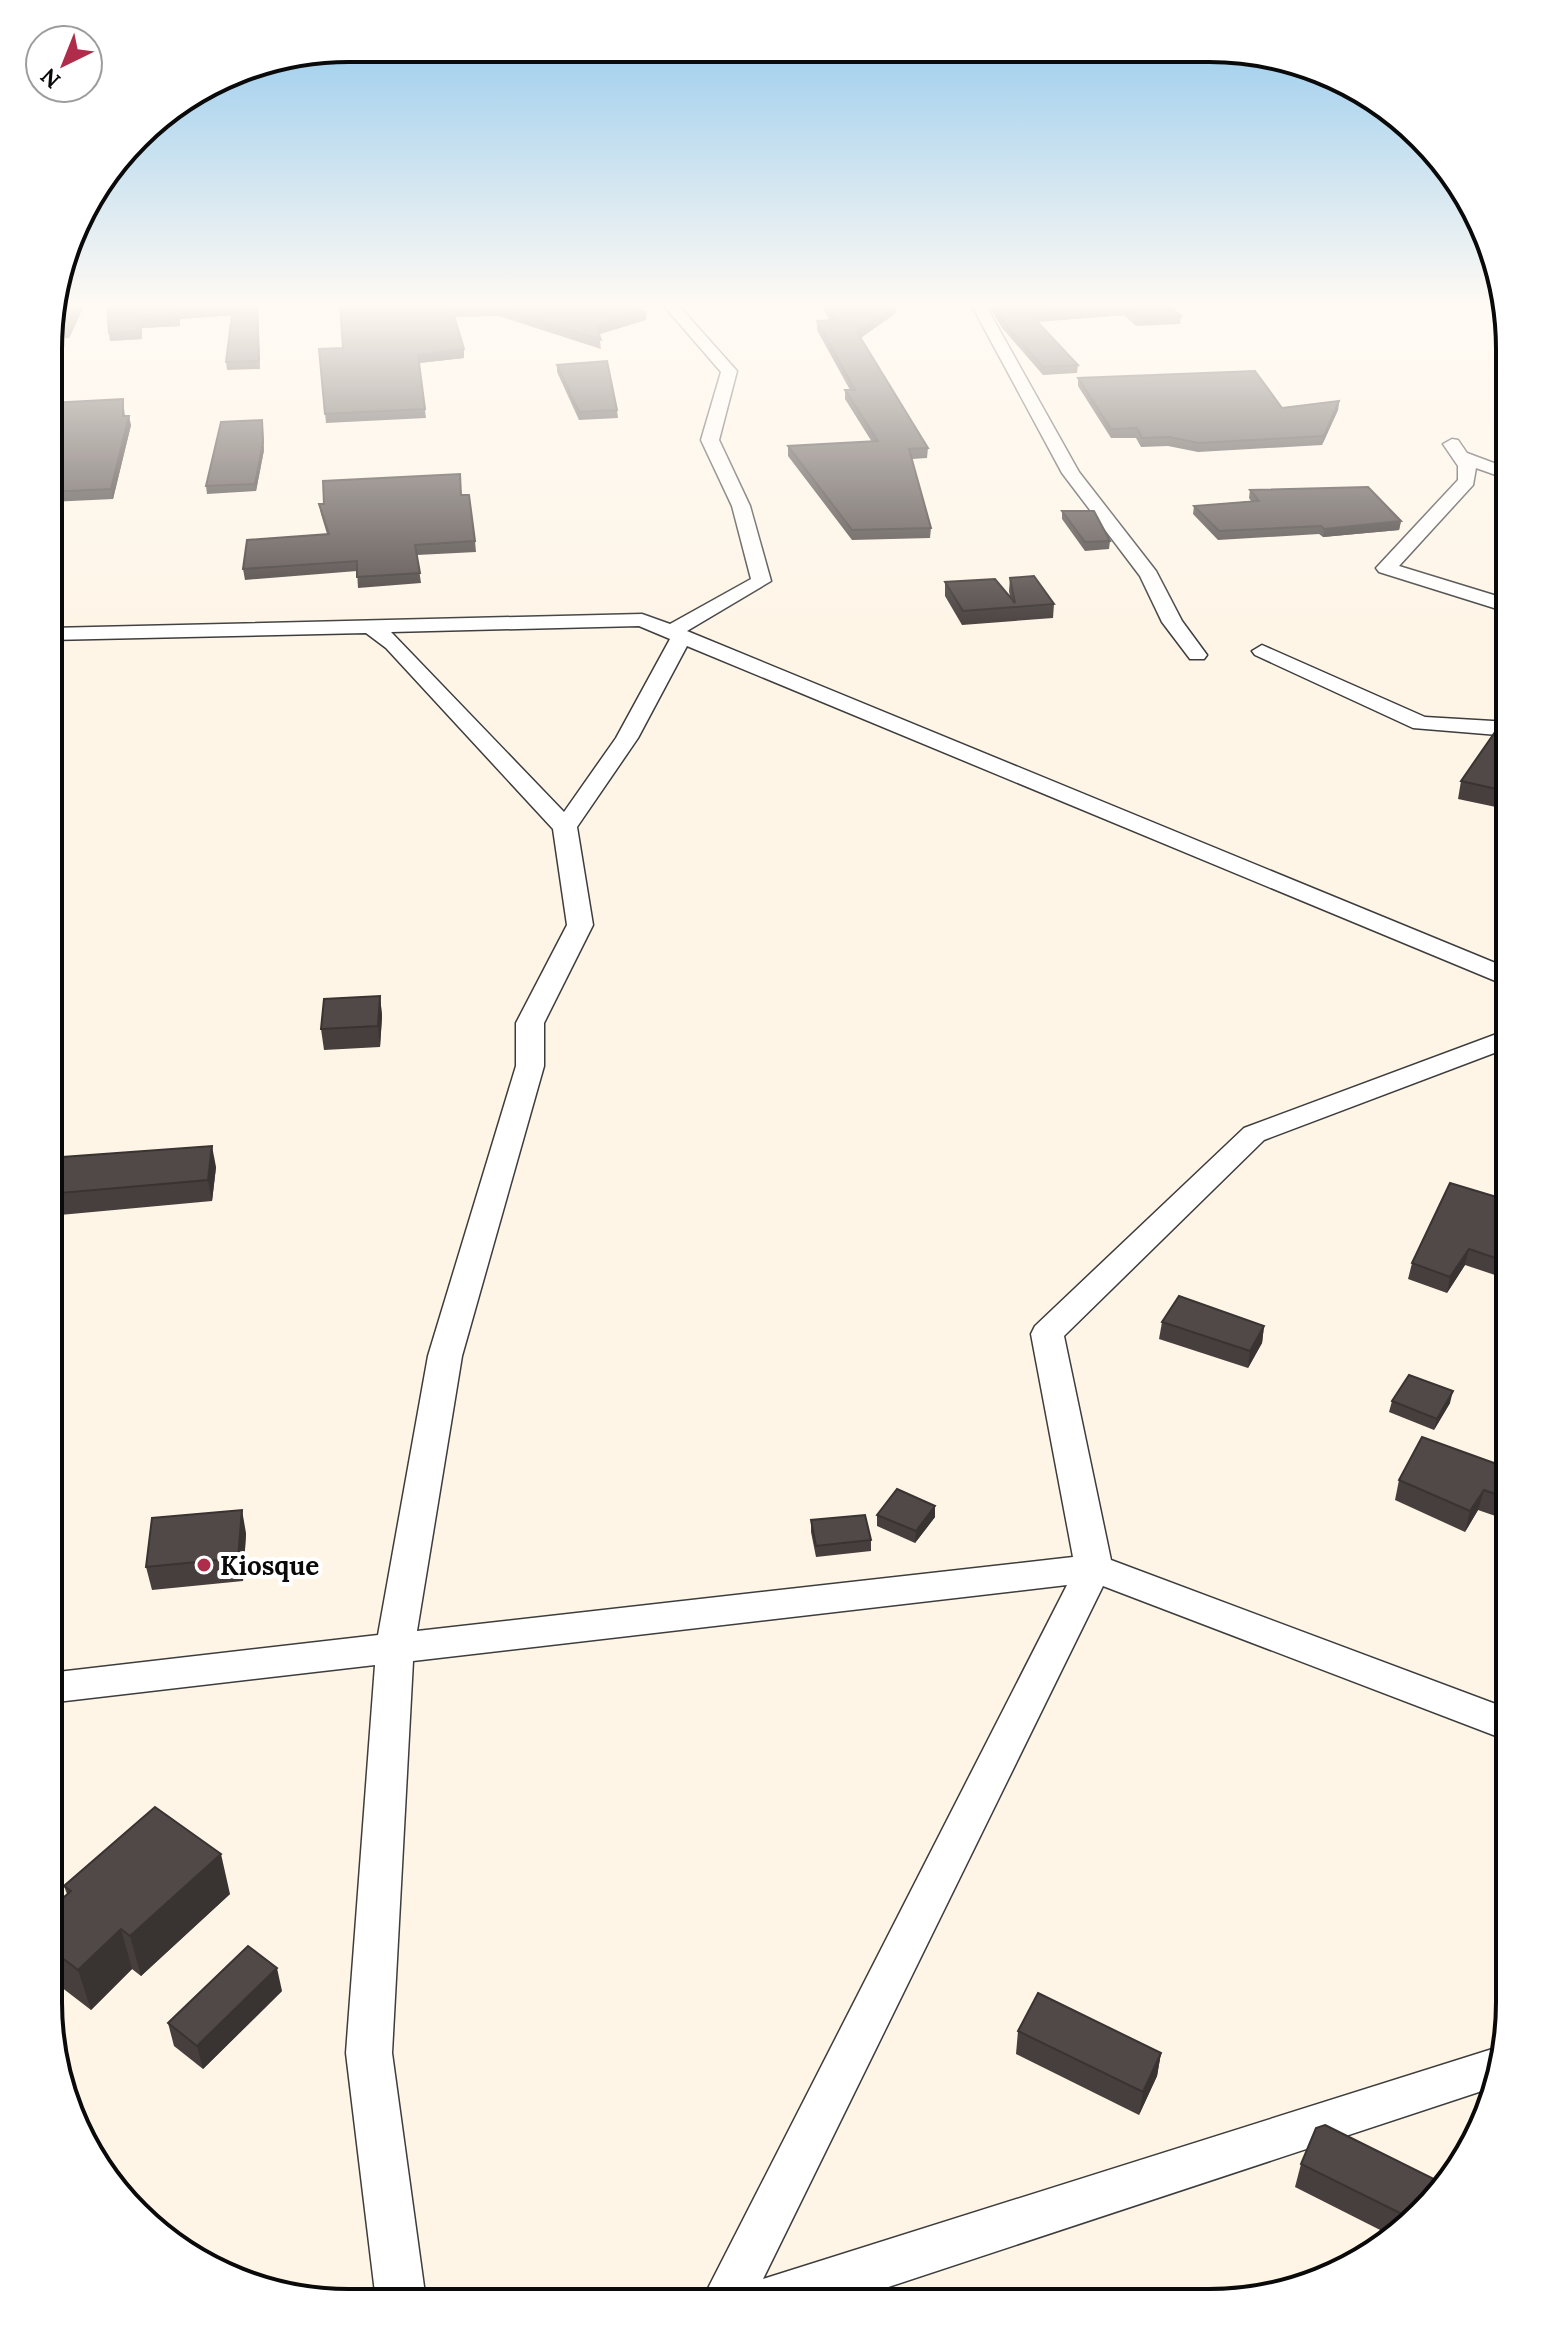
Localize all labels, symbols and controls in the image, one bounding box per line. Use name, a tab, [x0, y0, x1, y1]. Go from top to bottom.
north arrow	[24, 24, 104, 104]
text: N	[35, 63, 66, 95]
place label: Kiosque	[220, 1549, 319, 1582]
marker: Kiosque	[195, 1556, 213, 1574]

